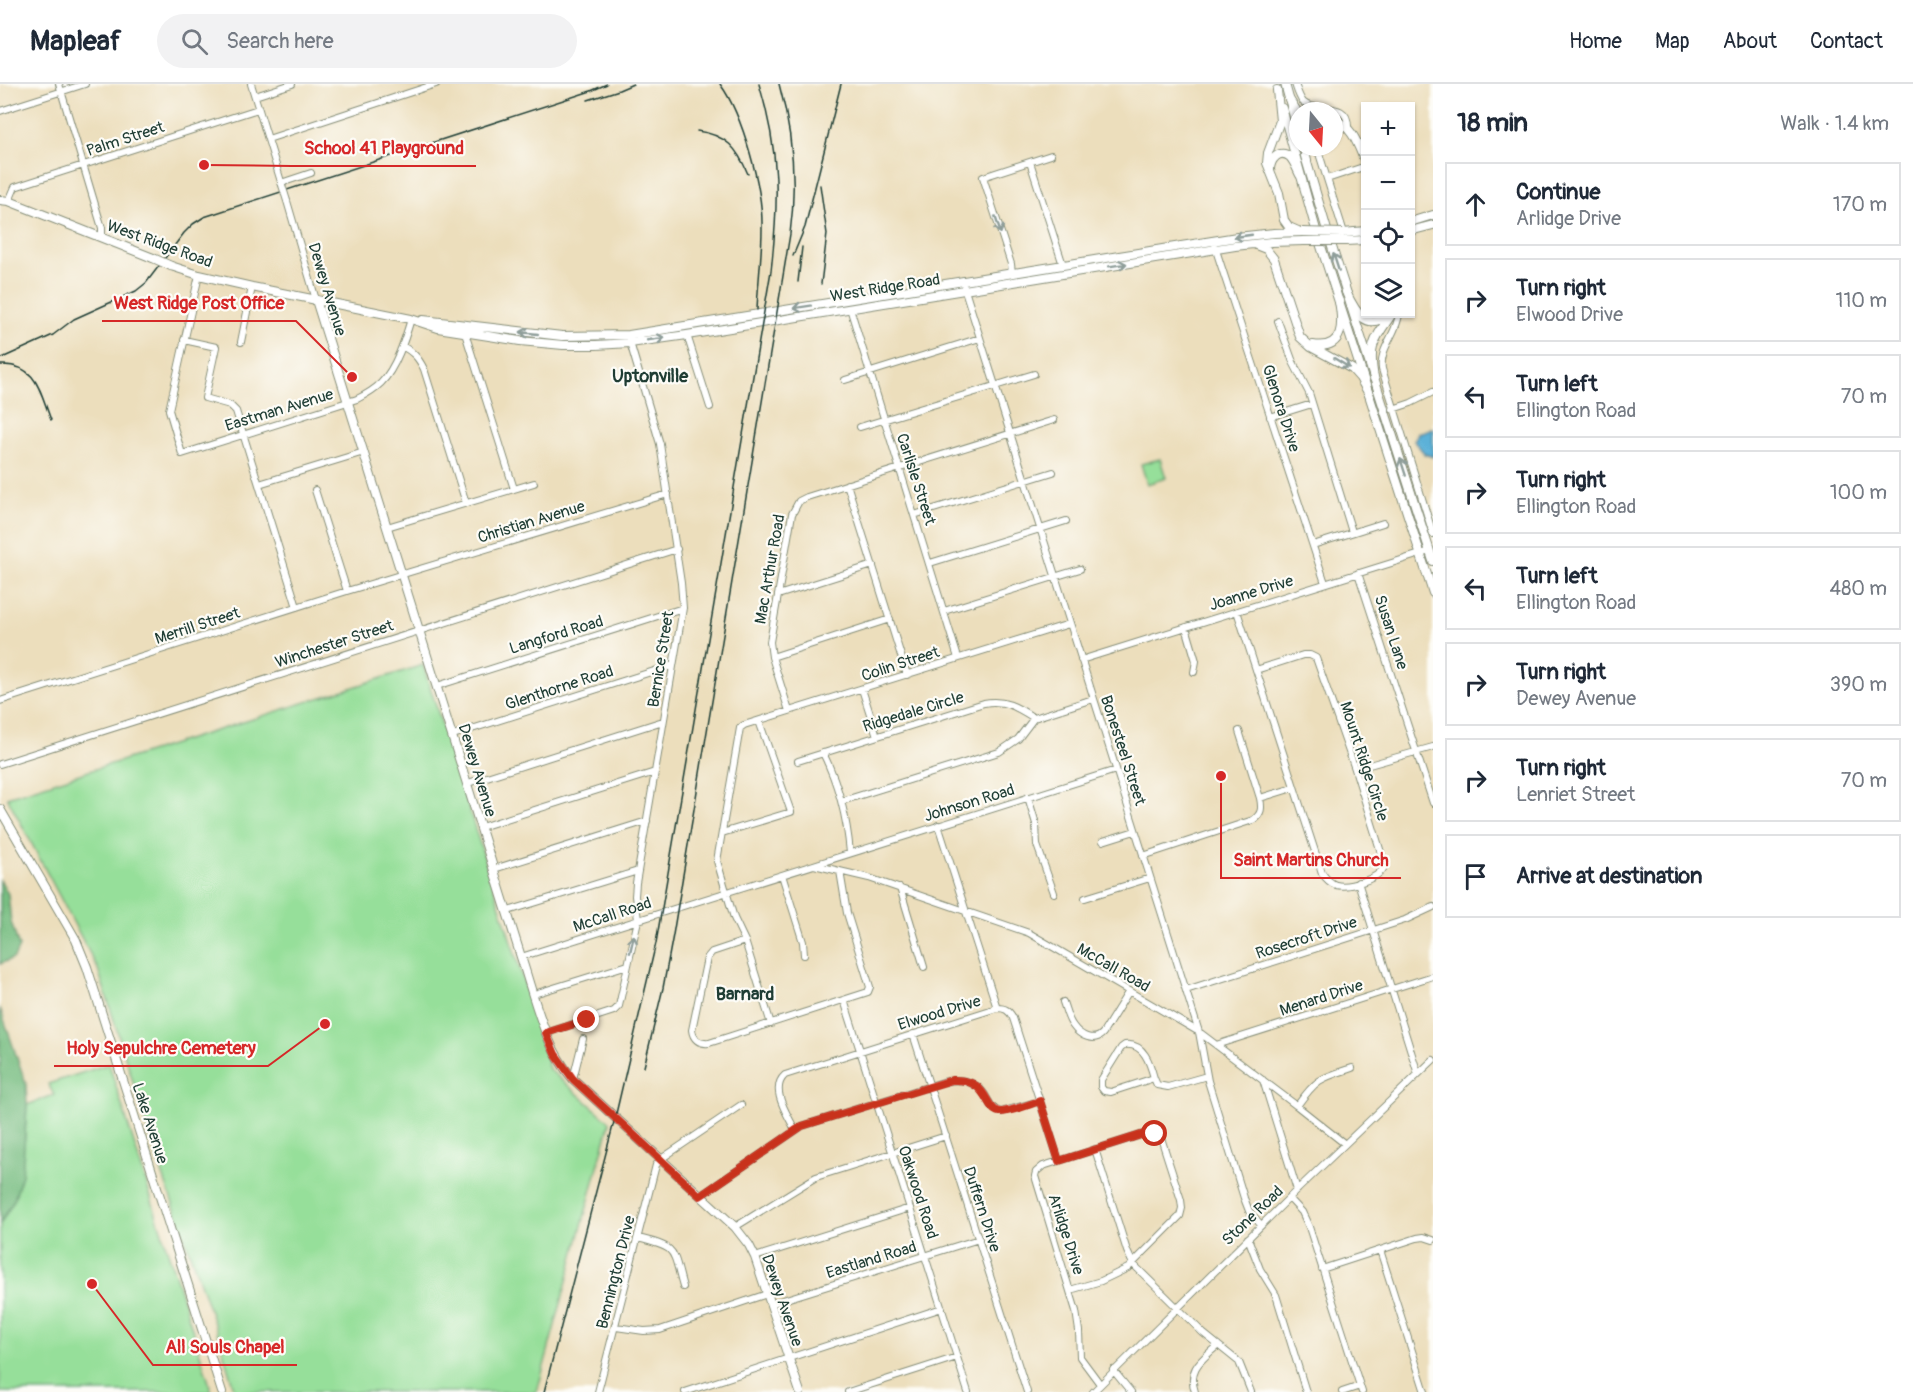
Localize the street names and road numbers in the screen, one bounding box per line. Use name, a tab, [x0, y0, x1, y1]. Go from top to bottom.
street label: Palm Street	[84, 117, 167, 161]
street label: West Ridge Road	[104, 216, 215, 272]
street label: Dewey Avenue	[303, 240, 351, 338]
street label: West Ridge Road	[829, 269, 942, 307]
street label: Glenora Drive	[1258, 362, 1305, 455]
street label: Eastman Avenue	[223, 384, 336, 436]
street label: Carlisle Street	[892, 431, 940, 528]
street label: Christian Avenue	[475, 496, 587, 548]
street label: Mac Arthur Road	[751, 513, 789, 626]
street label: Joanne Drive	[1207, 571, 1296, 615]
street label: Susan Lane	[1370, 593, 1412, 672]
street label: Merrill Street	[152, 603, 243, 649]
street label: Bernice Street	[643, 609, 679, 709]
street label: Langford Road	[507, 611, 606, 659]
street label: Winchester Street	[273, 615, 396, 672]
street label: Colin Street	[859, 642, 942, 686]
street label: Glenthorne Road	[503, 661, 616, 715]
street label: Ridgedale Circle	[860, 687, 966, 737]
street label: Bonesteel Street	[1096, 693, 1150, 808]
street label: Mount Ridge Circle	[1335, 699, 1393, 824]
street label: Dewey Avenue	[453, 721, 501, 819]
street label: Johnson Road	[922, 780, 1017, 826]
street label: McCall Road	[571, 893, 654, 937]
street label: Rosecroft Drive	[1253, 912, 1360, 964]
street label: McCall Road	[1073, 939, 1154, 997]
street label: Menard Drive	[1277, 975, 1366, 1021]
street label: Elwood Drive	[895, 991, 983, 1035]
street label: Lake Avenue	[128, 1080, 173, 1166]
street label: Oakwood Road	[894, 1143, 943, 1241]
street label: Duffern Drive	[959, 1164, 1005, 1255]
street label: Stone Road	[1218, 1182, 1288, 1250]
street label: Arlidge Drive	[1044, 1191, 1089, 1277]
street label: Bennington Drive	[592, 1213, 640, 1331]
street label: Eastland Road	[824, 1237, 919, 1283]
street label: Dewey Avenue	[757, 1252, 807, 1349]

